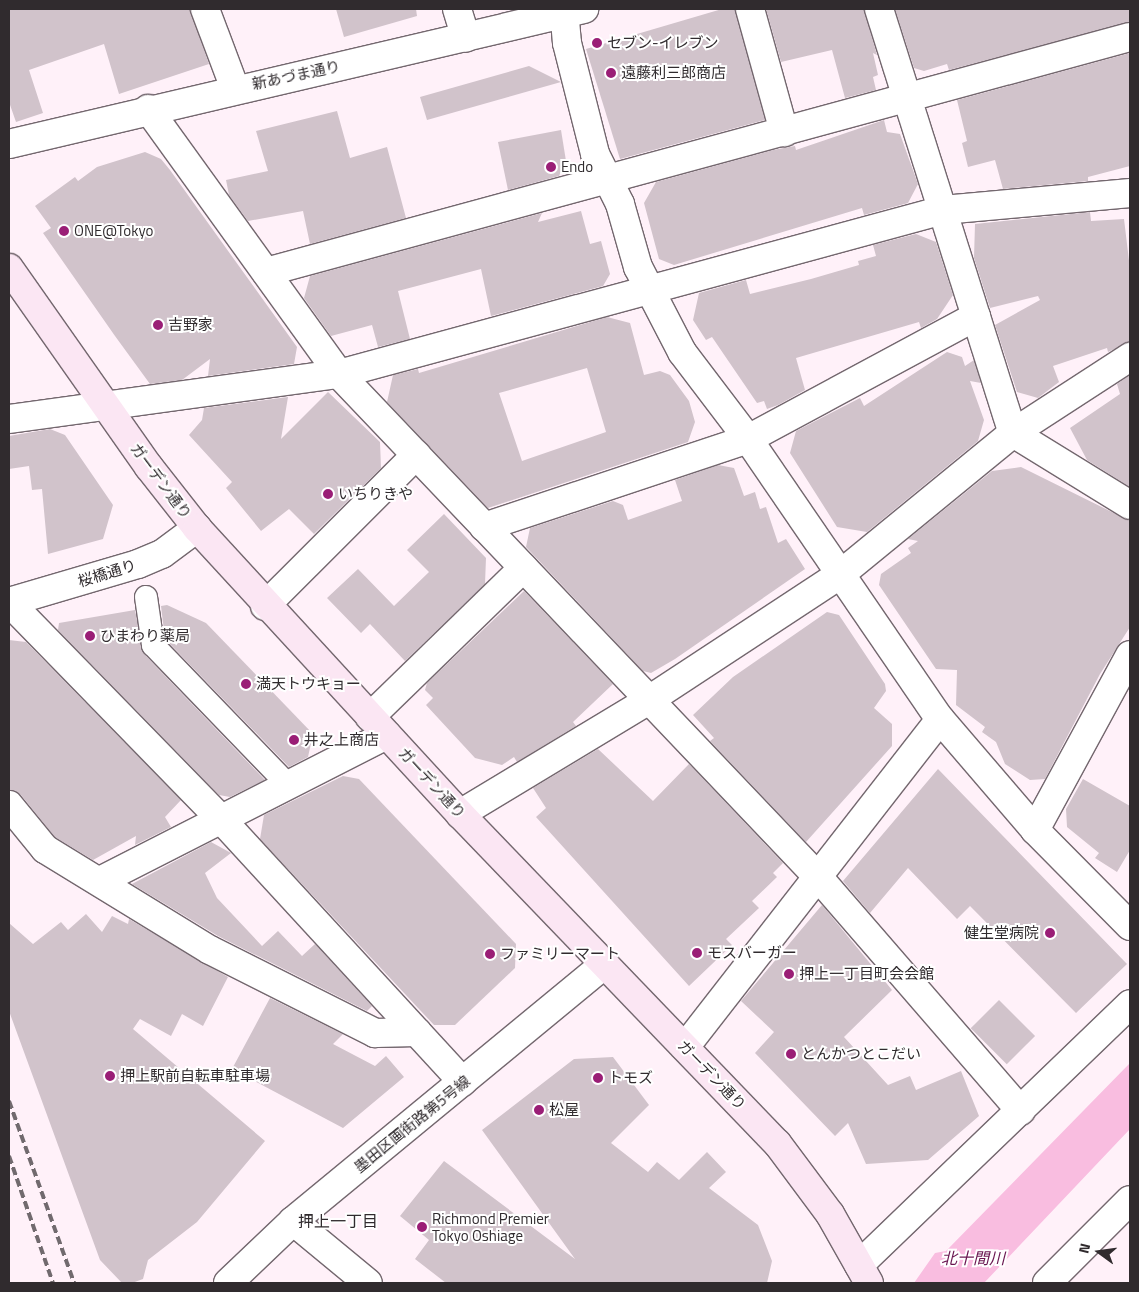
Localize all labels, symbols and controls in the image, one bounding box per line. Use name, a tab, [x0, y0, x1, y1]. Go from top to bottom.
place label: セブン-イレブン	[607, 34, 719, 52]
marker: セブン-イレブン	[591, 37, 603, 49]
street label: 新あづま通り	[250, 57, 342, 93]
place label: 遠藤利三郎商店	[621, 64, 726, 82]
marker: 遠藤利三郎商店	[605, 67, 617, 79]
place label: Endo	[561, 158, 593, 176]
marker: Endo	[545, 161, 557, 173]
place label: ONE@Tokyo	[74, 222, 153, 240]
marker: ONE@Tokyo	[58, 225, 70, 237]
place label: 吉野家	[168, 316, 213, 334]
marker: 吉野家	[152, 319, 164, 331]
street label: ガーデン通り	[127, 440, 195, 522]
place label: いちりきや	[338, 485, 413, 503]
marker: いちりきや	[322, 488, 334, 500]
street label: 桜橋通り	[76, 556, 138, 590]
place label: ひまわり薬局	[100, 627, 190, 645]
marker: ひまわり薬局	[84, 630, 96, 642]
place label: 満天トウキョー	[256, 675, 361, 693]
marker: 満天トウキョー	[240, 678, 252, 690]
place label: 井之上商店	[304, 731, 379, 749]
marker: 井之上商店	[288, 734, 300, 746]
street label: ガーデン通り	[395, 744, 469, 822]
place label: 健生堂病院	[964, 924, 1039, 942]
marker: 健生堂病院	[1043, 926, 1057, 940]
place label: モスバーガー	[707, 944, 797, 962]
place label: ファミリーマート	[500, 945, 620, 963]
marker: モスバーガー	[691, 947, 703, 959]
marker: ファミリーマート	[484, 948, 496, 960]
place label: 押上一丁目町会会館	[799, 965, 934, 983]
marker: 押上一丁目町会会館	[783, 968, 795, 980]
street label: ガーデン通り	[674, 1036, 750, 1114]
place label: とんかつとこだい	[801, 1045, 921, 1063]
marker: とんかつとこだい	[785, 1048, 797, 1060]
place label: 押上駅前自転車駐車場	[120, 1067, 270, 1085]
place label: トモズ	[608, 1069, 653, 1087]
marker: 押上駅前自転車駐車場	[104, 1070, 116, 1082]
street label: 墨田区画街路第5号線	[351, 1072, 473, 1176]
marker: トモズ	[592, 1072, 604, 1084]
place label: 松屋	[549, 1101, 579, 1119]
marker: 松屋	[533, 1104, 545, 1116]
place label: Richmond Premier Tokyo Oshiage	[432, 1209, 549, 1244]
district label: 押上一丁目	[298, 1211, 378, 1231]
marker: Richmond Premier Tokyo Oshiage	[416, 1221, 428, 1233]
north arrow	[1074, 1227, 1124, 1277]
text: N	[1073, 1241, 1095, 1256]
water label: 北十間川	[941, 1248, 1005, 1268]

